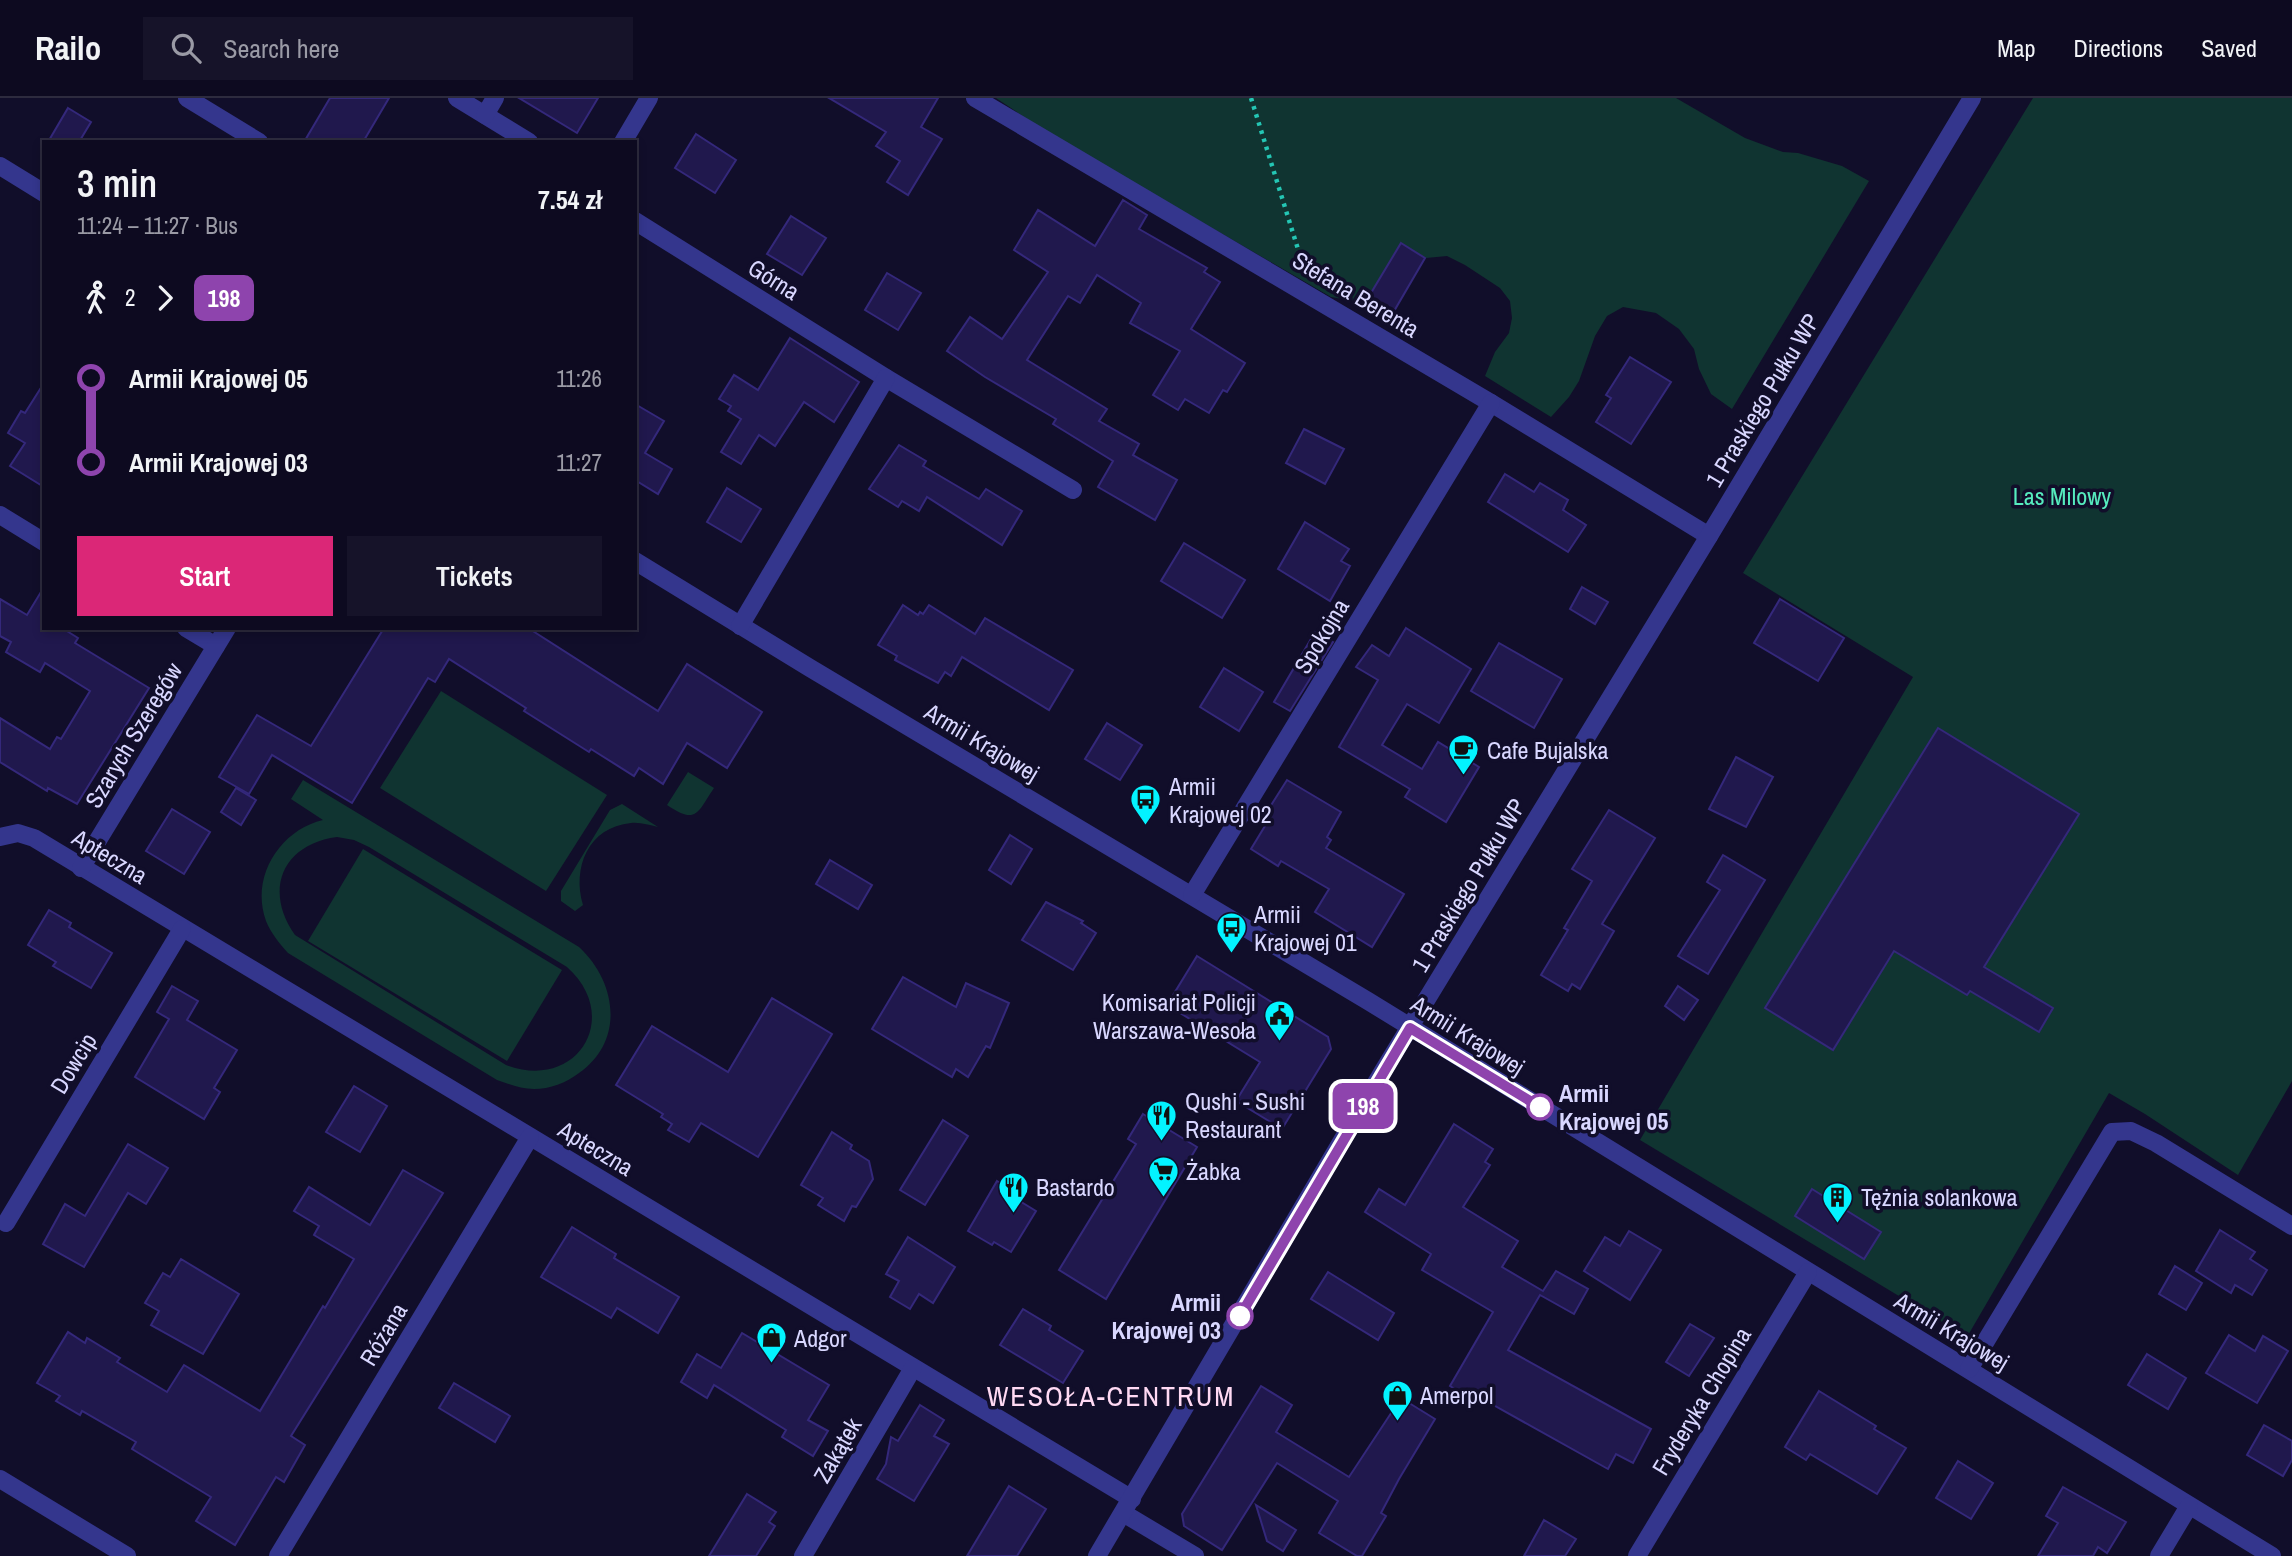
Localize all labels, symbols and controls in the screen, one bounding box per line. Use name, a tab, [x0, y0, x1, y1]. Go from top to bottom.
search box	[143, 17, 633, 80]
text: Railo	[35, 26, 101, 70]
icon: search	[167, 29, 205, 67]
text: Search here	[223, 31, 339, 66]
text: Map	[1997, 32, 2035, 64]
text: Directions	[2073, 32, 2163, 64]
text: Saved	[2201, 32, 2257, 64]
text: 3 min	[77, 158, 157, 209]
text: 7.54 zł	[538, 182, 602, 217]
text: 11:24 – 11:27 · Bus	[77, 210, 238, 241]
street label: Stefana Berenta	[1287, 244, 1425, 344]
street label: Górna	[742, 251, 806, 307]
icon: walk	[77, 279, 115, 317]
icon: forward	[146, 279, 184, 317]
text: 2	[125, 282, 136, 313]
text: 198	[208, 282, 240, 314]
street label: 1 Praskiego Pułku WP	[1698, 307, 1826, 493]
text: Armii Krajowej 05	[129, 361, 308, 396]
text: 11:26	[556, 363, 602, 394]
text: Armii Krajowej 03	[129, 445, 308, 480]
text: 11:27	[556, 447, 602, 478]
park label: Las Milowy	[2013, 480, 2111, 512]
button: Start	[77, 536, 333, 616]
button: Tickets	[347, 536, 602, 616]
street label: Spokojna	[1286, 593, 1356, 679]
street label: Szarych Szeregów	[77, 656, 189, 814]
street label: Armii Krajowej	[918, 695, 1045, 789]
cafe icon: Cafe Bujalska	[1447, 733, 1481, 777]
place label: Cafe Bujalska	[1487, 734, 1608, 766]
place label: Armii Krajowej 02	[1168, 770, 1272, 830]
bus stop icon: Armii Krajowej 02	[1129, 783, 1163, 827]
street label: 1 Praskiego Pułku WP	[1404, 792, 1532, 978]
street label: Apteczna	[66, 821, 153, 891]
place label: Armii Krajowej 01	[1253, 898, 1357, 958]
bus stop icon: Armii Krajowej 01	[1214, 911, 1248, 955]
place label: Komisariat Policji Warszawa-Wesoła	[1093, 986, 1256, 1046]
street label: Armii Krajowej	[1404, 987, 1531, 1082]
public building icon: Komisariat Policji Warszawa-Wesoła	[1262, 999, 1296, 1043]
street label: Dowcip	[42, 1027, 104, 1099]
place label: Armii Krajowej 05	[1559, 1077, 1668, 1137]
line badge: 198	[1323, 1083, 1403, 1129]
place label: Qushi - Sushi Restaurant	[1185, 1085, 1305, 1145]
text: 198	[1347, 1090, 1379, 1122]
marker: Armii Krajowej 05	[1527, 1094, 1553, 1120]
restaurant icon: Qushi - Sushi Restaurant	[1145, 1098, 1179, 1142]
street label: Apteczna	[552, 1113, 639, 1183]
supermarket icon: Żabka	[1146, 1154, 1180, 1198]
place label: Żabka	[1186, 1155, 1241, 1187]
restaurant icon: Bastardo	[996, 1170, 1030, 1214]
place label: Bastardo	[1036, 1171, 1115, 1203]
building icon: Tężnia solankowa	[1821, 1180, 1855, 1224]
place label: Tężnia solankowa	[1861, 1181, 2017, 1213]
street label: Armii Krajowej	[1888, 1284, 2015, 1378]
place label: Armii Krajowej 03	[1112, 1286, 1221, 1346]
street label: Różana	[352, 1297, 414, 1371]
marker: Armii Krajowej 03	[1227, 1303, 1253, 1329]
shop icon: Adgor	[754, 1321, 788, 1365]
street label: Fryderyka Chopina	[1644, 1321, 1758, 1481]
place label: Adgor	[793, 1322, 847, 1354]
district label: WESOŁA-CENTRUM	[987, 1377, 1235, 1415]
shop icon: Amerpol	[1380, 1378, 1414, 1422]
place label: Amerpol	[1419, 1379, 1493, 1411]
street label: Zakątek	[806, 1412, 868, 1488]

